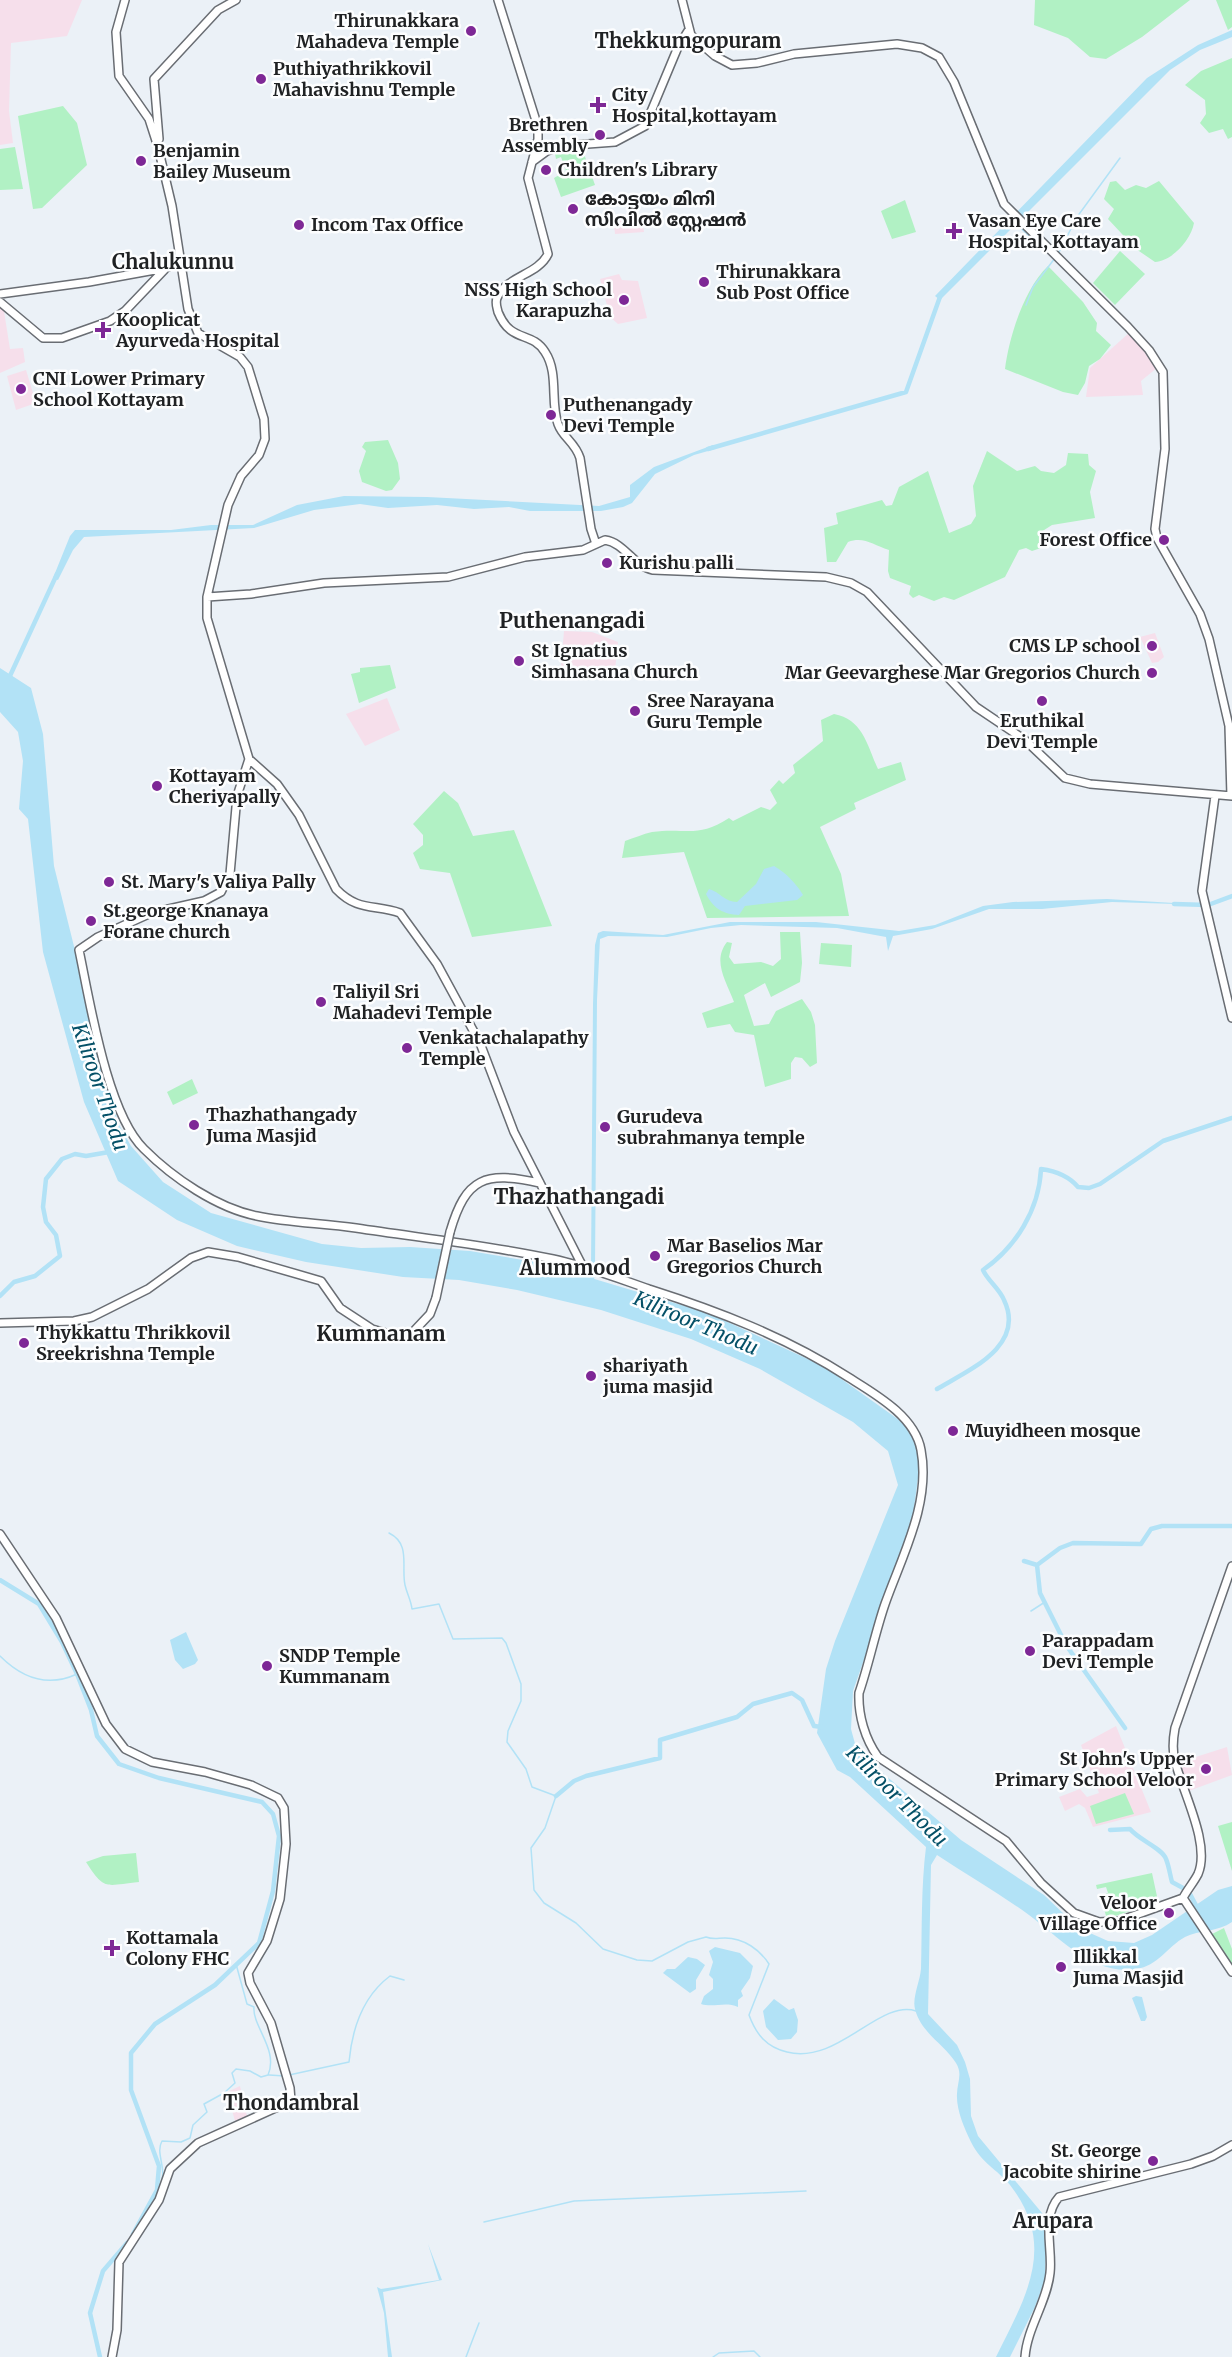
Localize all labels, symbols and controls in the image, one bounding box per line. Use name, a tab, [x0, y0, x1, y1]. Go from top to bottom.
place label: Thirunakkara Mahadeva Temple	[296, 9, 459, 53]
marker: Thirunakkara Mahadeva Temple	[464, 24, 478, 38]
district label: Thekkumgopuram	[595, 28, 781, 53]
place label: Puthiyathrikkovil Mahavishnu Temple	[273, 57, 455, 101]
marker: Puthiyathrikkovil Mahavishnu Temple	[254, 72, 268, 86]
place label: City Hospital,kottayam	[612, 83, 777, 127]
marker: City Hospital,kottayam	[589, 96, 607, 114]
place label: Brethren Assembly	[501, 113, 588, 157]
marker: Brethren Assembly	[593, 128, 607, 142]
place label: Benjamin Bailey Museum	[153, 139, 291, 183]
marker: Benjamin Bailey Museum	[134, 154, 148, 168]
place label: Children's Library	[558, 158, 718, 181]
marker: Children's Library	[539, 163, 553, 177]
place label: കോട്ടയം മിനി സിവിൽ സ്റ്റേഷൻ	[585, 187, 746, 233]
marker: കോട്ടയം മിനി സിവിൽ സ്റ്റേഷൻ	[566, 202, 580, 216]
place label: Vasan Eye Care Hospital, Kottayam	[967, 209, 1139, 253]
place label: Incom Tax Office	[311, 213, 463, 236]
marker: Incom Tax Office	[292, 218, 306, 232]
marker: Vasan Eye Care Hospital, Kottayam	[945, 222, 963, 240]
district label: Chalukunnu	[112, 249, 234, 274]
place label: Thirunakkara Sub Post Office	[716, 260, 850, 304]
marker: Thirunakkara Sub Post Office	[697, 275, 711, 289]
place label: NSS High School Karapuzha	[464, 278, 612, 322]
marker: NSS High School Karapuzha	[617, 293, 631, 307]
place label: Kooplicat Ayurveda Hospital	[115, 308, 280, 352]
marker: Kooplicat Ayurveda Hospital	[94, 321, 112, 339]
place label: CNI Lower Primary School Kottayam	[33, 367, 205, 411]
marker: CNI Lower Primary School Kottayam	[14, 382, 28, 396]
place label: Puthenangady Devi Temple	[563, 393, 693, 437]
marker: Puthenangady Devi Temple	[544, 408, 558, 422]
place label: Forest Office	[1039, 528, 1152, 551]
marker: Forest Office	[1157, 533, 1171, 547]
place label: Kurishu palli	[619, 551, 734, 574]
marker: Kurishu palli	[600, 556, 614, 570]
district label: Puthenangadi	[499, 607, 645, 634]
place label: CMS LP school	[1009, 634, 1140, 657]
place label: St Ignatius Simhasana Church	[531, 639, 698, 683]
marker: CMS LP school	[1145, 639, 1159, 653]
marker: St Ignatius Simhasana Church	[512, 654, 526, 668]
place label: Mar Geevarghese Mar Gregorios Church	[785, 661, 1140, 684]
marker: Mar Geevarghese Mar Gregorios Church	[1145, 666, 1159, 680]
place label: Sree Narayana Guru Temple	[647, 689, 774, 733]
marker: Eruthikal Devi Temple	[1035, 694, 1049, 708]
marker: Sree Narayana Guru Temple	[628, 704, 642, 718]
place label: Eruthikal Devi Temple	[986, 709, 1098, 753]
place label: Kottayam Cheriyapally	[169, 764, 281, 808]
marker: Kottayam Cheriyapally	[150, 779, 164, 793]
place label: St. Mary's Valiya Pally	[121, 870, 316, 893]
marker: St. Mary's Valiya Pally	[102, 875, 116, 889]
place label: St.george Knanaya Forane church	[103, 899, 269, 943]
marker: St.george Knanaya Forane church	[84, 914, 98, 928]
place label: Taliyil Sri Mahadevi Temple	[333, 980, 492, 1024]
marker: Taliyil Sri Mahadevi Temple	[314, 995, 328, 1009]
water label: Kiliroor Thodu	[67, 1019, 134, 1154]
place label: Venkatachalapathy Temple	[418, 1026, 589, 1070]
marker: Venkatachalapathy Temple	[400, 1041, 414, 1055]
place label: Thazhathangady Juma Masjid	[205, 1103, 357, 1147]
place label: Gurudeva subrahmanya temple	[617, 1105, 805, 1149]
marker: Thazhathangady Juma Masjid	[187, 1118, 201, 1132]
marker: Gurudeva subrahmanya temple	[598, 1120, 612, 1134]
district label: Thazhathangadi	[493, 1183, 665, 1210]
place label: Mar Baselios Mar Gregorios Church	[667, 1234, 823, 1278]
marker: Mar Baselios Mar Gregorios Church	[648, 1249, 662, 1263]
district label: Alummood	[519, 1255, 630, 1280]
water label: Kiliroor Thodu	[629, 1285, 762, 1360]
district label: Kummanam	[316, 1320, 446, 1347]
place label: Thykkattu Thrikkovil Sreekrishna Temple	[36, 1321, 230, 1365]
marker: Thykkattu Thrikkovil Sreekrishna Temple	[17, 1336, 31, 1350]
place label: shariyath juma masjid	[602, 1354, 713, 1398]
marker: shariyath juma masjid	[584, 1369, 598, 1383]
place label: Muyidheen mosque	[965, 1419, 1141, 1442]
marker: Muyidheen mosque	[946, 1424, 960, 1438]
place label: Parappadam Devi Temple	[1042, 1629, 1154, 1673]
place label: SNDP Temple Kummanam	[279, 1644, 400, 1688]
marker: Parappadam Devi Temple	[1023, 1644, 1037, 1658]
marker: SNDP Temple Kummanam	[260, 1659, 274, 1673]
water label: Kiliroor Thodu	[841, 1739, 953, 1851]
place label: St John's Upper Primary School Veloor	[995, 1747, 1194, 1791]
marker: St John's Upper Primary School Veloor	[1199, 1762, 1213, 1776]
place label: Veloor Village Office	[1038, 1891, 1157, 1935]
marker: Veloor Village Office	[1162, 1906, 1176, 1920]
place label: Kottamala Colony FHC	[126, 1926, 229, 1970]
marker: Kottamala Colony FHC	[103, 1939, 121, 1957]
place label: Illikkal Juma Masjid	[1072, 1945, 1184, 1989]
marker: Illikkal Juma Masjid	[1054, 1960, 1068, 1974]
district label: Thondambral	[223, 2090, 359, 2115]
place label: St. George Jacobite shirine	[1002, 2139, 1141, 2183]
marker: St. George Jacobite shirine	[1146, 2154, 1160, 2168]
district label: Arupara	[1012, 2208, 1093, 2233]

